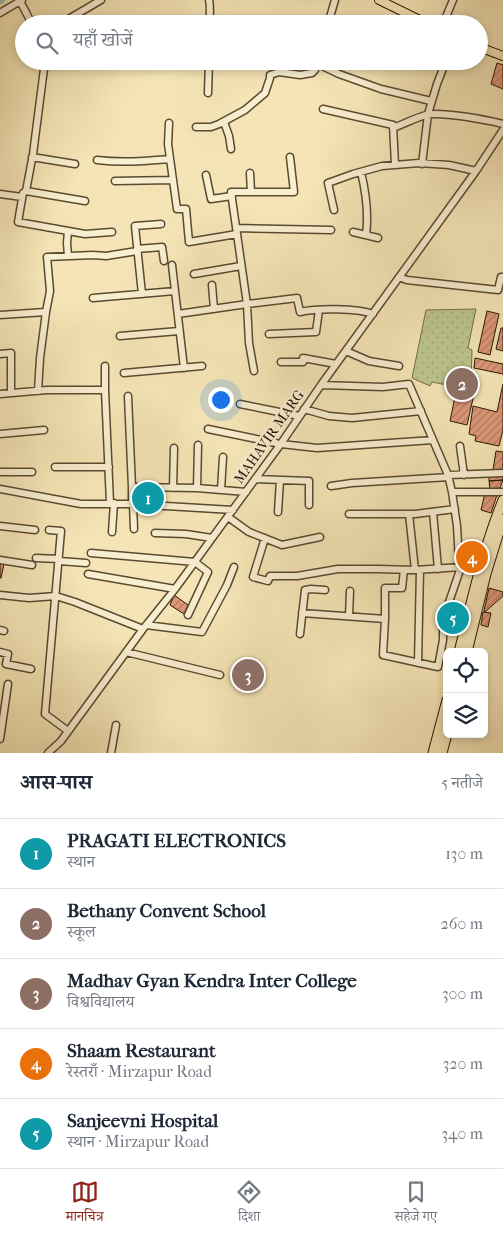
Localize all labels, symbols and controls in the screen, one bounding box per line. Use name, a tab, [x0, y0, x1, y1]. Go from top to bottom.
search box	[15, 15, 488, 70]
icon: search	[33, 29, 61, 57]
text: यहाँ खोजें	[73, 29, 133, 51]
pin: 2	[446, 365, 478, 403]
your location	[208, 387, 234, 413]
street label: MAHAVIR MARG	[230, 387, 308, 487]
pin: 1	[132, 479, 164, 517]
pin: 4	[456, 538, 488, 576]
pin: 5	[437, 599, 469, 637]
map controls	[443, 648, 488, 738]
button: locate	[443, 648, 488, 693]
pin: 3	[232, 656, 264, 694]
button: layers	[443, 693, 488, 738]
text: आस-पास	[20, 770, 92, 794]
text: 5 नतीजे	[441, 773, 483, 792]
text: PRAGATI ELECTRONICS	[67, 830, 286, 852]
text: 1	[33, 844, 39, 863]
text: 130 m	[445, 844, 483, 863]
text: स्थान	[67, 852, 95, 871]
text: Bethany Convent School	[67, 900, 266, 922]
text: 2	[32, 914, 40, 933]
text: 260 m	[441, 914, 483, 933]
text: स्कूल	[67, 922, 96, 941]
text: Madhav Gyan Kendra Inter College	[67, 970, 357, 992]
text: 3	[33, 984, 39, 1003]
text: 300 m	[442, 984, 483, 1003]
text: विश्वविद्यालय	[67, 992, 134, 1011]
text: Shaam Restaurant	[67, 1040, 216, 1062]
text: 4	[31, 1054, 41, 1073]
text: 320 m	[443, 1054, 483, 1073]
text: रेस्तराँ · Mirzapur Road	[67, 1062, 212, 1081]
text: Sanjeevni Hospital	[67, 1110, 218, 1132]
text: 5	[33, 1124, 39, 1143]
text: 340 m	[441, 1124, 483, 1143]
text: स्थान · Mirzapur Road	[67, 1132, 209, 1151]
tab: मानचित्र	[66, 1178, 104, 1230]
tab: दिशा	[235, 1178, 263, 1230]
tab: सहेजे गए	[394, 1178, 437, 1230]

